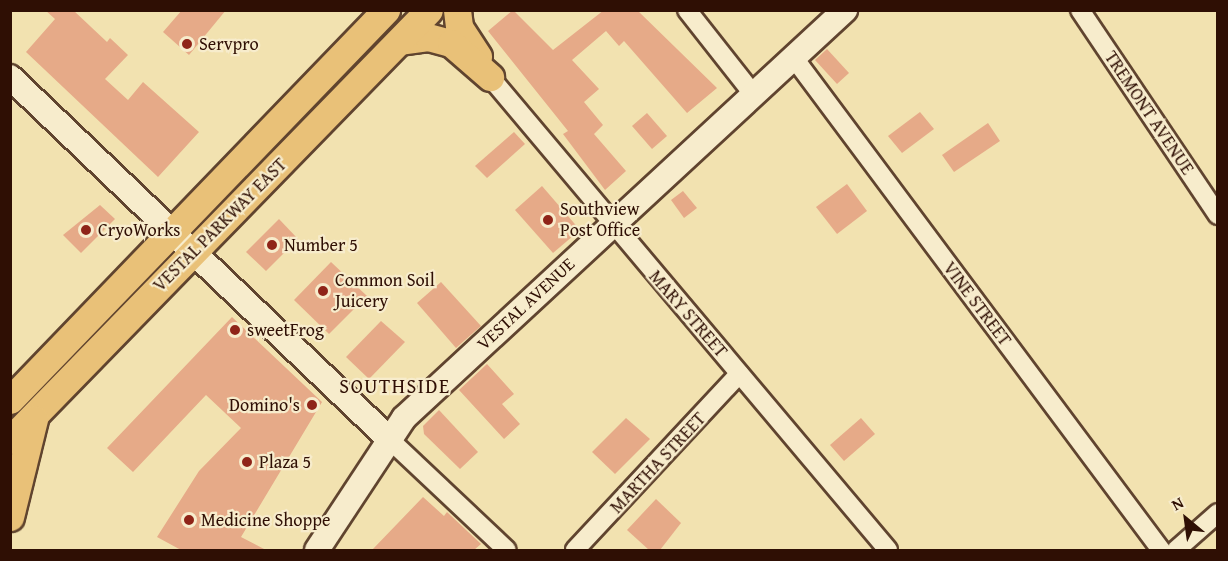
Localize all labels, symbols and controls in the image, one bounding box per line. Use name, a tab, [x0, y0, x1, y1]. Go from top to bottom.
place label: Servpro	[199, 33, 259, 55]
marker: Servpro	[180, 37, 194, 51]
street label: TREMONT AVENUE	[1100, 47, 1198, 179]
street label: VESTAL PARKWAY EAST	[149, 154, 291, 296]
place label: Southview Post Office	[560, 199, 640, 242]
marker: Southview Post Office	[541, 213, 555, 227]
place label: CryoWorks	[98, 219, 180, 241]
marker: CryoWorks	[79, 223, 93, 237]
place label: Number 5	[284, 234, 358, 256]
marker: Number 5	[265, 238, 279, 252]
street label: VESTAL AVENUE	[473, 253, 579, 355]
street label: VINE STREET	[938, 258, 1016, 350]
street label: MARY STREET	[644, 266, 732, 362]
place label: Common Soil Juicery	[335, 270, 435, 312]
marker: Common Soil Juicery	[316, 284, 330, 298]
place label: sweetFrog	[247, 319, 324, 341]
marker: sweetFrog	[228, 323, 242, 337]
district label: SOUTHSIDE	[339, 373, 451, 397]
place label: Domino's	[229, 394, 300, 416]
marker: Domino's	[305, 398, 319, 412]
street label: MARTHA STREET	[606, 408, 710, 518]
place label: Plaza 5	[259, 451, 311, 473]
marker: Plaza 5	[240, 455, 254, 469]
north arrow	[1156, 489, 1216, 549]
text: N	[1167, 490, 1188, 516]
place label: Medicine Shoppe	[201, 509, 330, 531]
marker: Medicine Shoppe	[182, 513, 196, 527]

